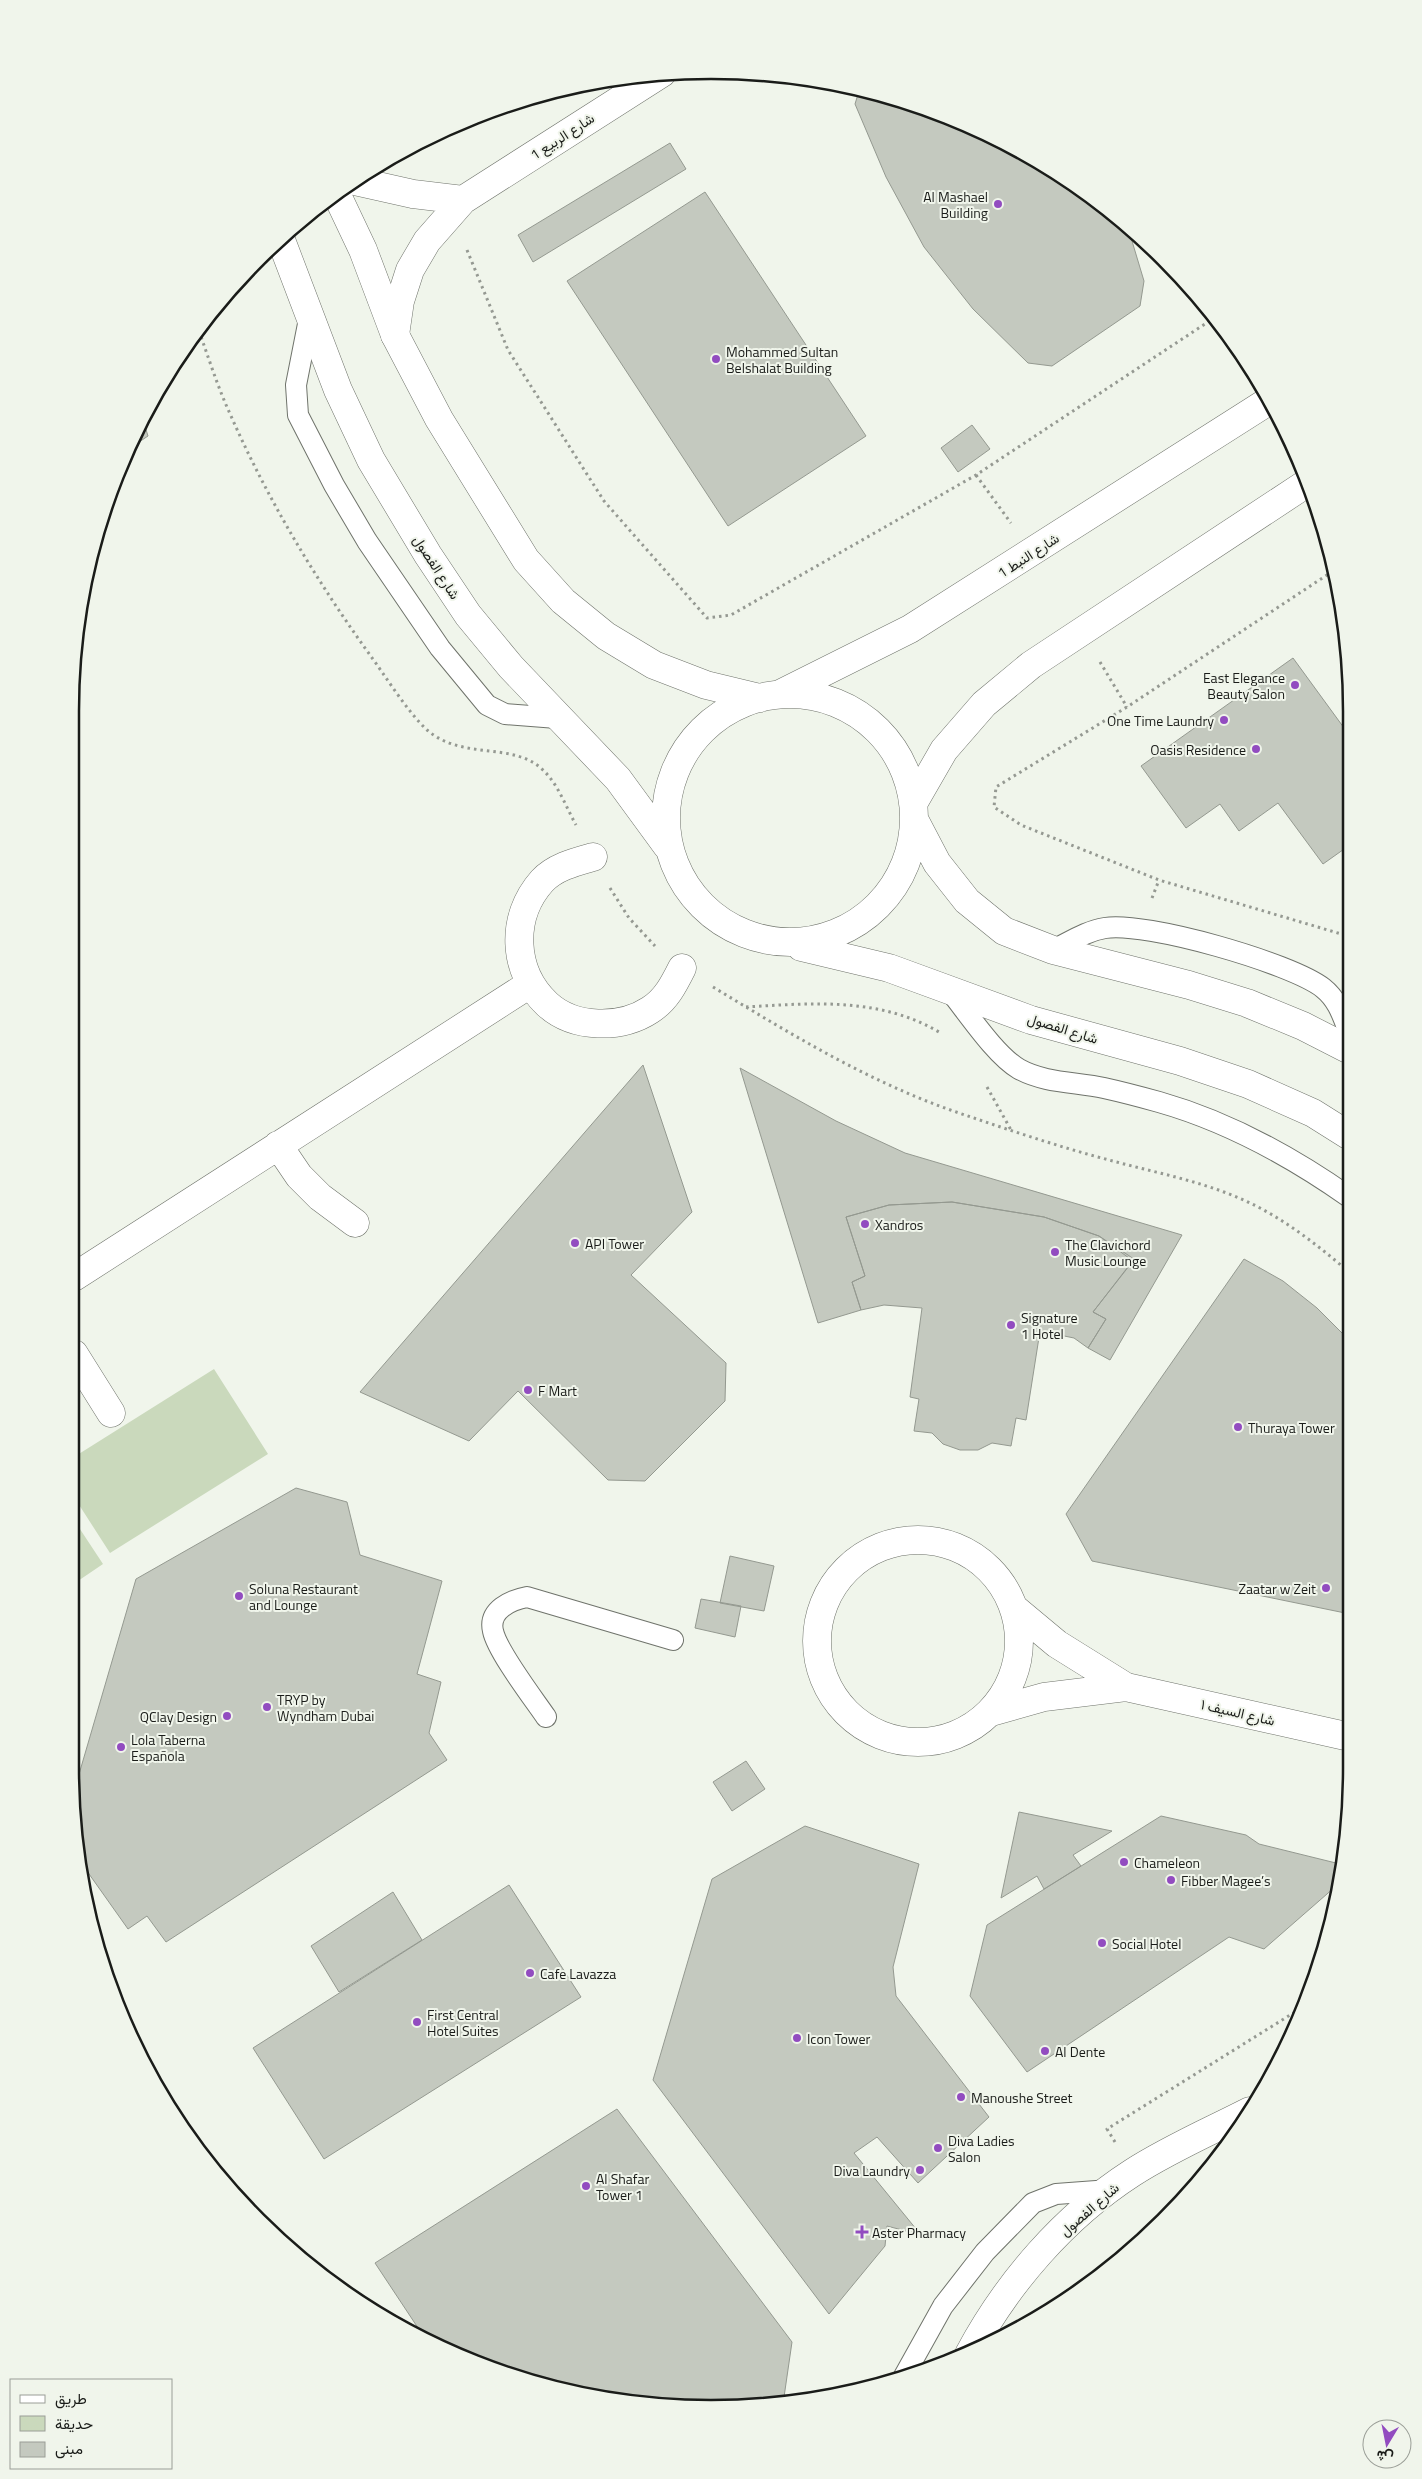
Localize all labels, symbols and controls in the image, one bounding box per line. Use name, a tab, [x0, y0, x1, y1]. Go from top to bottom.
street label: شارع الربيع 1	[526, 107, 599, 165]
place label: Al Mashael Building	[923, 186, 988, 223]
marker: Al Mashael Building	[992, 198, 1004, 210]
place label: Mohammed Sultan Belshalat Building	[726, 341, 838, 378]
marker: Mohammed Sultan Belshalat Building	[710, 353, 722, 365]
street label: شارع النبط 1	[993, 527, 1063, 584]
street label: شارع الفصول	[408, 531, 466, 604]
place label: East Elegance Beauty Salon	[1203, 667, 1285, 704]
marker: East Elegance Beauty Salon	[1289, 679, 1301, 691]
place label: One Time Laundry	[1107, 710, 1214, 731]
marker: One Time Laundry	[1218, 714, 1230, 726]
place label: Oasis Residence	[1150, 739, 1246, 760]
marker: Oasis Residence	[1250, 743, 1262, 755]
street label: شارع الفصول	[1025, 1007, 1101, 1050]
place label: Xandros	[875, 1214, 923, 1235]
marker: Xandros	[859, 1218, 871, 1230]
place label: API Tower	[585, 1233, 644, 1254]
place label: The Clavichord Music Lounge	[1065, 1234, 1151, 1271]
marker: API Tower	[569, 1237, 581, 1249]
marker: The Clavichord Music Lounge	[1049, 1246, 1061, 1258]
place label: Signature 1 Hotel	[1021, 1307, 1078, 1344]
marker: Signature 1 Hotel	[1005, 1319, 1017, 1331]
place label: F Mart	[538, 1380, 577, 1401]
marker: F Mart	[522, 1384, 534, 1396]
place label: Thuraya Tower	[1248, 1417, 1335, 1438]
marker: Thuraya Tower	[1232, 1421, 1244, 1433]
place label: Soluna Restaurant and Lounge	[249, 1578, 358, 1615]
place label: Zaatar w Zeit	[1238, 1578, 1316, 1599]
marker: Zaatar w Zeit	[1320, 1582, 1332, 1594]
marker: Soluna Restaurant and Lounge	[233, 1590, 245, 1602]
place label: TRYP by Wyndham Dubai	[277, 1689, 374, 1726]
street label: شارع السيف ١	[1199, 1693, 1277, 1732]
marker: TRYP by Wyndham Dubai	[261, 1701, 273, 1713]
place label: QClay Design	[140, 1706, 217, 1727]
marker: QClay Design	[221, 1710, 233, 1722]
place label: Lola Taberna Española	[131, 1729, 205, 1766]
marker: Lola Taberna Española	[115, 1741, 127, 1753]
place label: Chameleon	[1134, 1852, 1200, 1873]
marker: Chameleon	[1118, 1856, 1130, 1868]
place label: Fibber Magee’s	[1181, 1870, 1270, 1891]
marker: Fibber Magee’s	[1165, 1874, 1177, 1886]
place label: Social Hotel	[1112, 1933, 1181, 1954]
marker: Social Hotel	[1096, 1937, 1108, 1949]
place label: Cafe Lavazza	[540, 1963, 616, 1984]
marker: Cafe Lavazza	[524, 1967, 536, 1979]
place label: First Central Hotel Suites	[427, 2004, 499, 2041]
marker: First Central Hotel Suites	[411, 2016, 423, 2028]
place label: Icon Tower	[807, 2028, 870, 2049]
marker: Icon Tower	[791, 2032, 803, 2044]
place label: Al Dente	[1055, 2041, 1105, 2062]
marker: Al Dente	[1039, 2045, 1051, 2057]
place label: Manoushe Street	[971, 2087, 1072, 2108]
marker: Manoushe Street	[955, 2091, 967, 2103]
place label: Diva Ladies Salon	[948, 2130, 1015, 2167]
marker: Diva Ladies Salon	[932, 2142, 944, 2154]
place label: Diva Laundry	[834, 2160, 910, 2181]
marker: Diva Laundry	[914, 2164, 926, 2176]
place label: Al Shafar Tower 1	[596, 2168, 649, 2205]
street label: شارع الفصول	[1055, 2177, 1124, 2242]
marker: Al Shafar Tower 1	[580, 2180, 592, 2192]
place label: Aster Pharmacy	[872, 2222, 966, 2243]
marker: Aster Pharmacy	[856, 2226, 868, 2238]
legend	[10, 2379, 172, 2469]
text: طريق	[55, 2387, 87, 2410]
text: حديقة	[55, 2412, 93, 2435]
north arrow	[1362, 2419, 1412, 2469]
text: مبنى	[55, 2437, 83, 2460]
text: ش	[1374, 2445, 1395, 2469]

